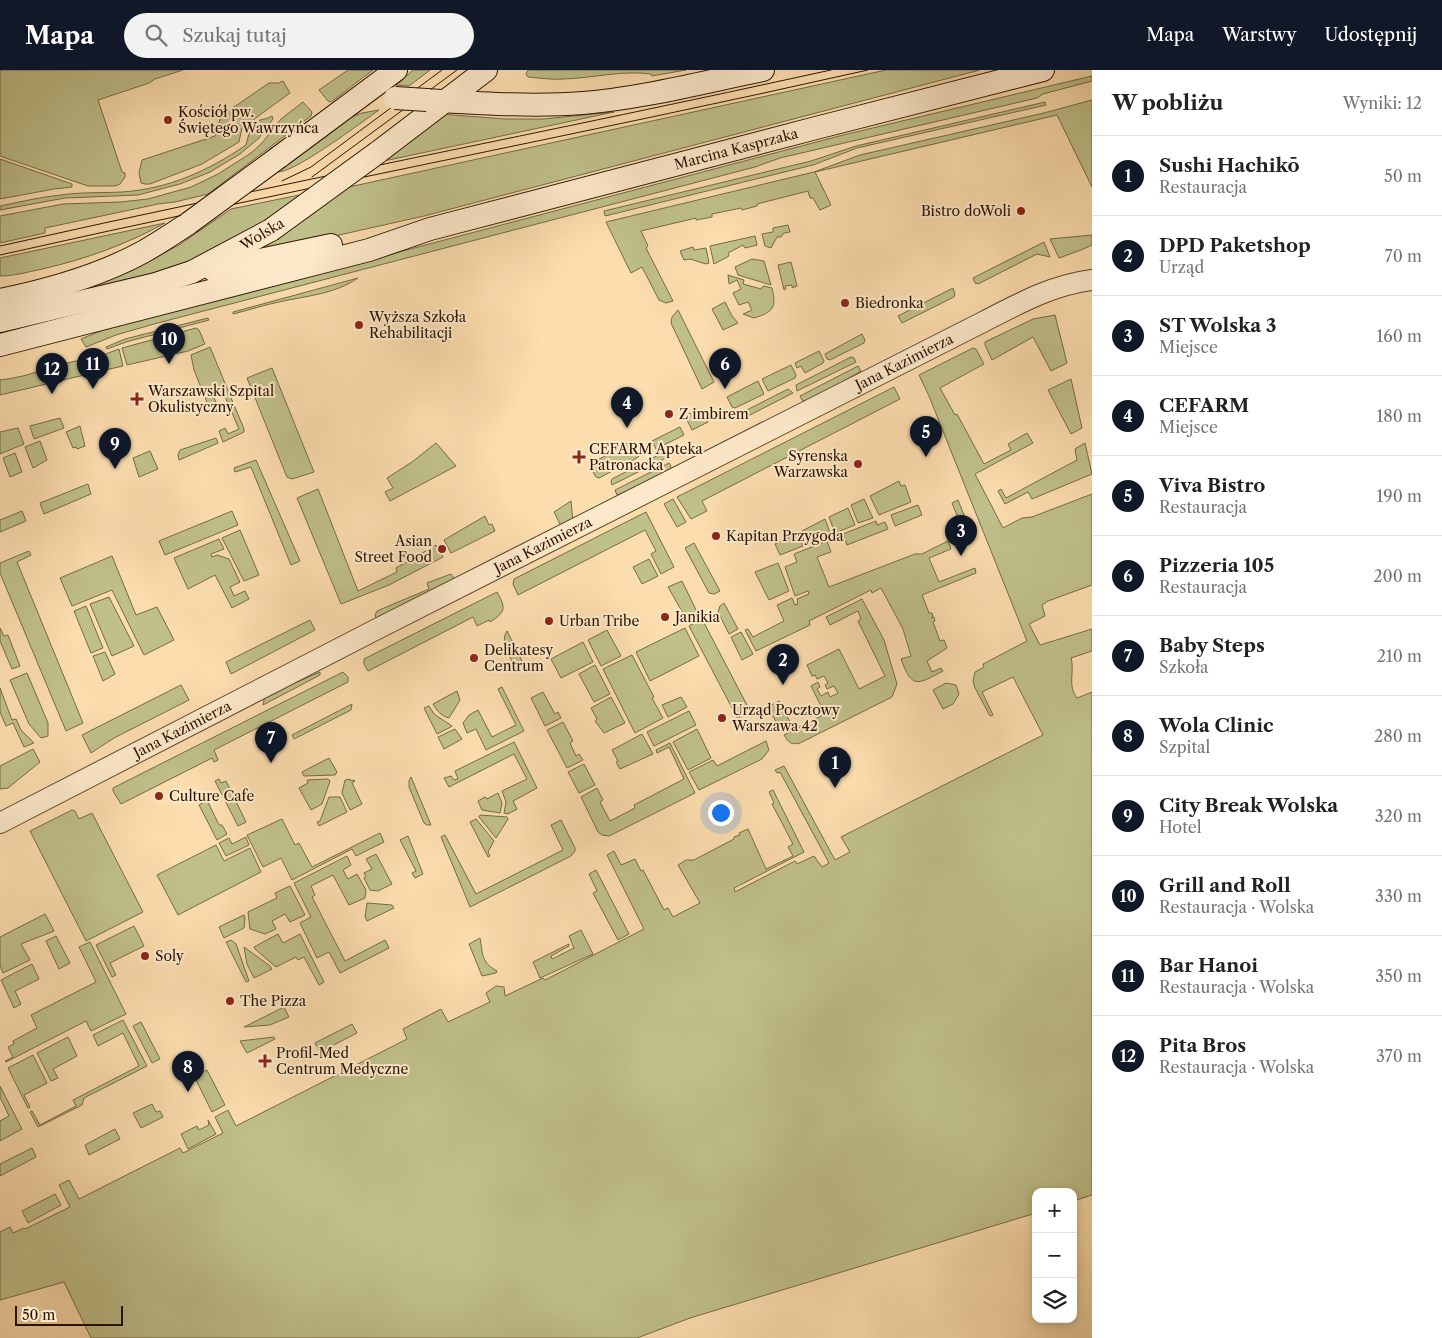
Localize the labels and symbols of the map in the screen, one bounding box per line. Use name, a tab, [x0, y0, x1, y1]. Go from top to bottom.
place label: Kościół pw. Świętego Wawrzyńca	[178, 103, 319, 137]
marker: Kościół pw. Świętego Wawrzyńca	[162, 114, 174, 126]
street label: Marcina Kasprzaka	[672, 124, 801, 174]
place label: Bistro doWoli	[921, 202, 1011, 220]
marker: Bistro doWoli	[1015, 205, 1027, 217]
street label: Wolska	[236, 214, 288, 255]
place label: Biedronka	[855, 294, 924, 312]
marker: Biedronka	[839, 297, 851, 309]
place label: Wyższa Szkoła Rehabilitacji	[368, 308, 467, 342]
marker: Wyższa Szkoła Rehabilitacji	[353, 319, 365, 331]
pin: 10	[153, 323, 185, 364]
street label: Jana Kazimierza	[850, 329, 957, 395]
pin: 11	[77, 348, 109, 389]
pin: 6	[709, 348, 741, 389]
pin: 12	[36, 353, 68, 394]
place label: Warszawski Szpital Okulistyczny	[147, 382, 274, 416]
pin: 4	[611, 387, 643, 428]
marker: Warszawski Szpital Okulistyczny	[130, 392, 144, 406]
place label: Z imbirem	[679, 405, 749, 423]
marker: Z imbirem	[663, 408, 675, 420]
pin: 5	[910, 416, 942, 457]
pin: 9	[99, 428, 131, 469]
place label: CEFARM Apteka Patronacka	[589, 440, 703, 474]
place label: Syrenska Warzawska	[773, 447, 849, 481]
marker: CEFARM Apteka Patronacka	[573, 451, 585, 463]
marker: Syrenska Warzawska	[852, 458, 864, 470]
street label: Jana Kazimierza	[489, 512, 595, 578]
pin: 3	[945, 515, 977, 556]
place label: Kapitan Przygoda	[726, 527, 844, 545]
marker: Kapitan Przygoda	[710, 530, 722, 542]
place label: Asian Street Food	[354, 532, 432, 566]
marker: Asian Street Food	[436, 543, 448, 555]
place label: Janikia	[673, 608, 721, 626]
marker: Janikia	[659, 611, 671, 623]
place label: Urban Tribe	[559, 612, 640, 630]
marker: Urban Tribe	[543, 615, 555, 627]
place label: Delikatesy Centrum	[484, 641, 554, 675]
pin: 2	[767, 644, 799, 685]
marker: Delikatesy Centrum	[468, 652, 480, 664]
street label: Jana Kazimierza	[129, 696, 235, 763]
place label: Urząd Pocztowy Warszawa 42	[731, 701, 840, 735]
marker: Urząd Pocztowy Warszawa 42	[716, 712, 728, 724]
pin: 7	[255, 722, 287, 763]
pin: 1	[819, 747, 851, 788]
place label: Culture Cafe	[169, 787, 254, 805]
marker: Culture Cafe	[153, 790, 165, 802]
your location	[708, 800, 734, 826]
place label: Soly	[155, 947, 184, 965]
marker: Soly	[139, 950, 151, 962]
place label: The Pizza	[240, 992, 307, 1010]
marker: The Pizza	[224, 995, 236, 1007]
place label: Profil-Med Centrum Medyczne	[276, 1044, 408, 1078]
pin: 8	[172, 1051, 204, 1092]
marker: Profil-Med Centrum Medyczne	[258, 1054, 272, 1068]
scale bar	[15, 1303, 122, 1326]

